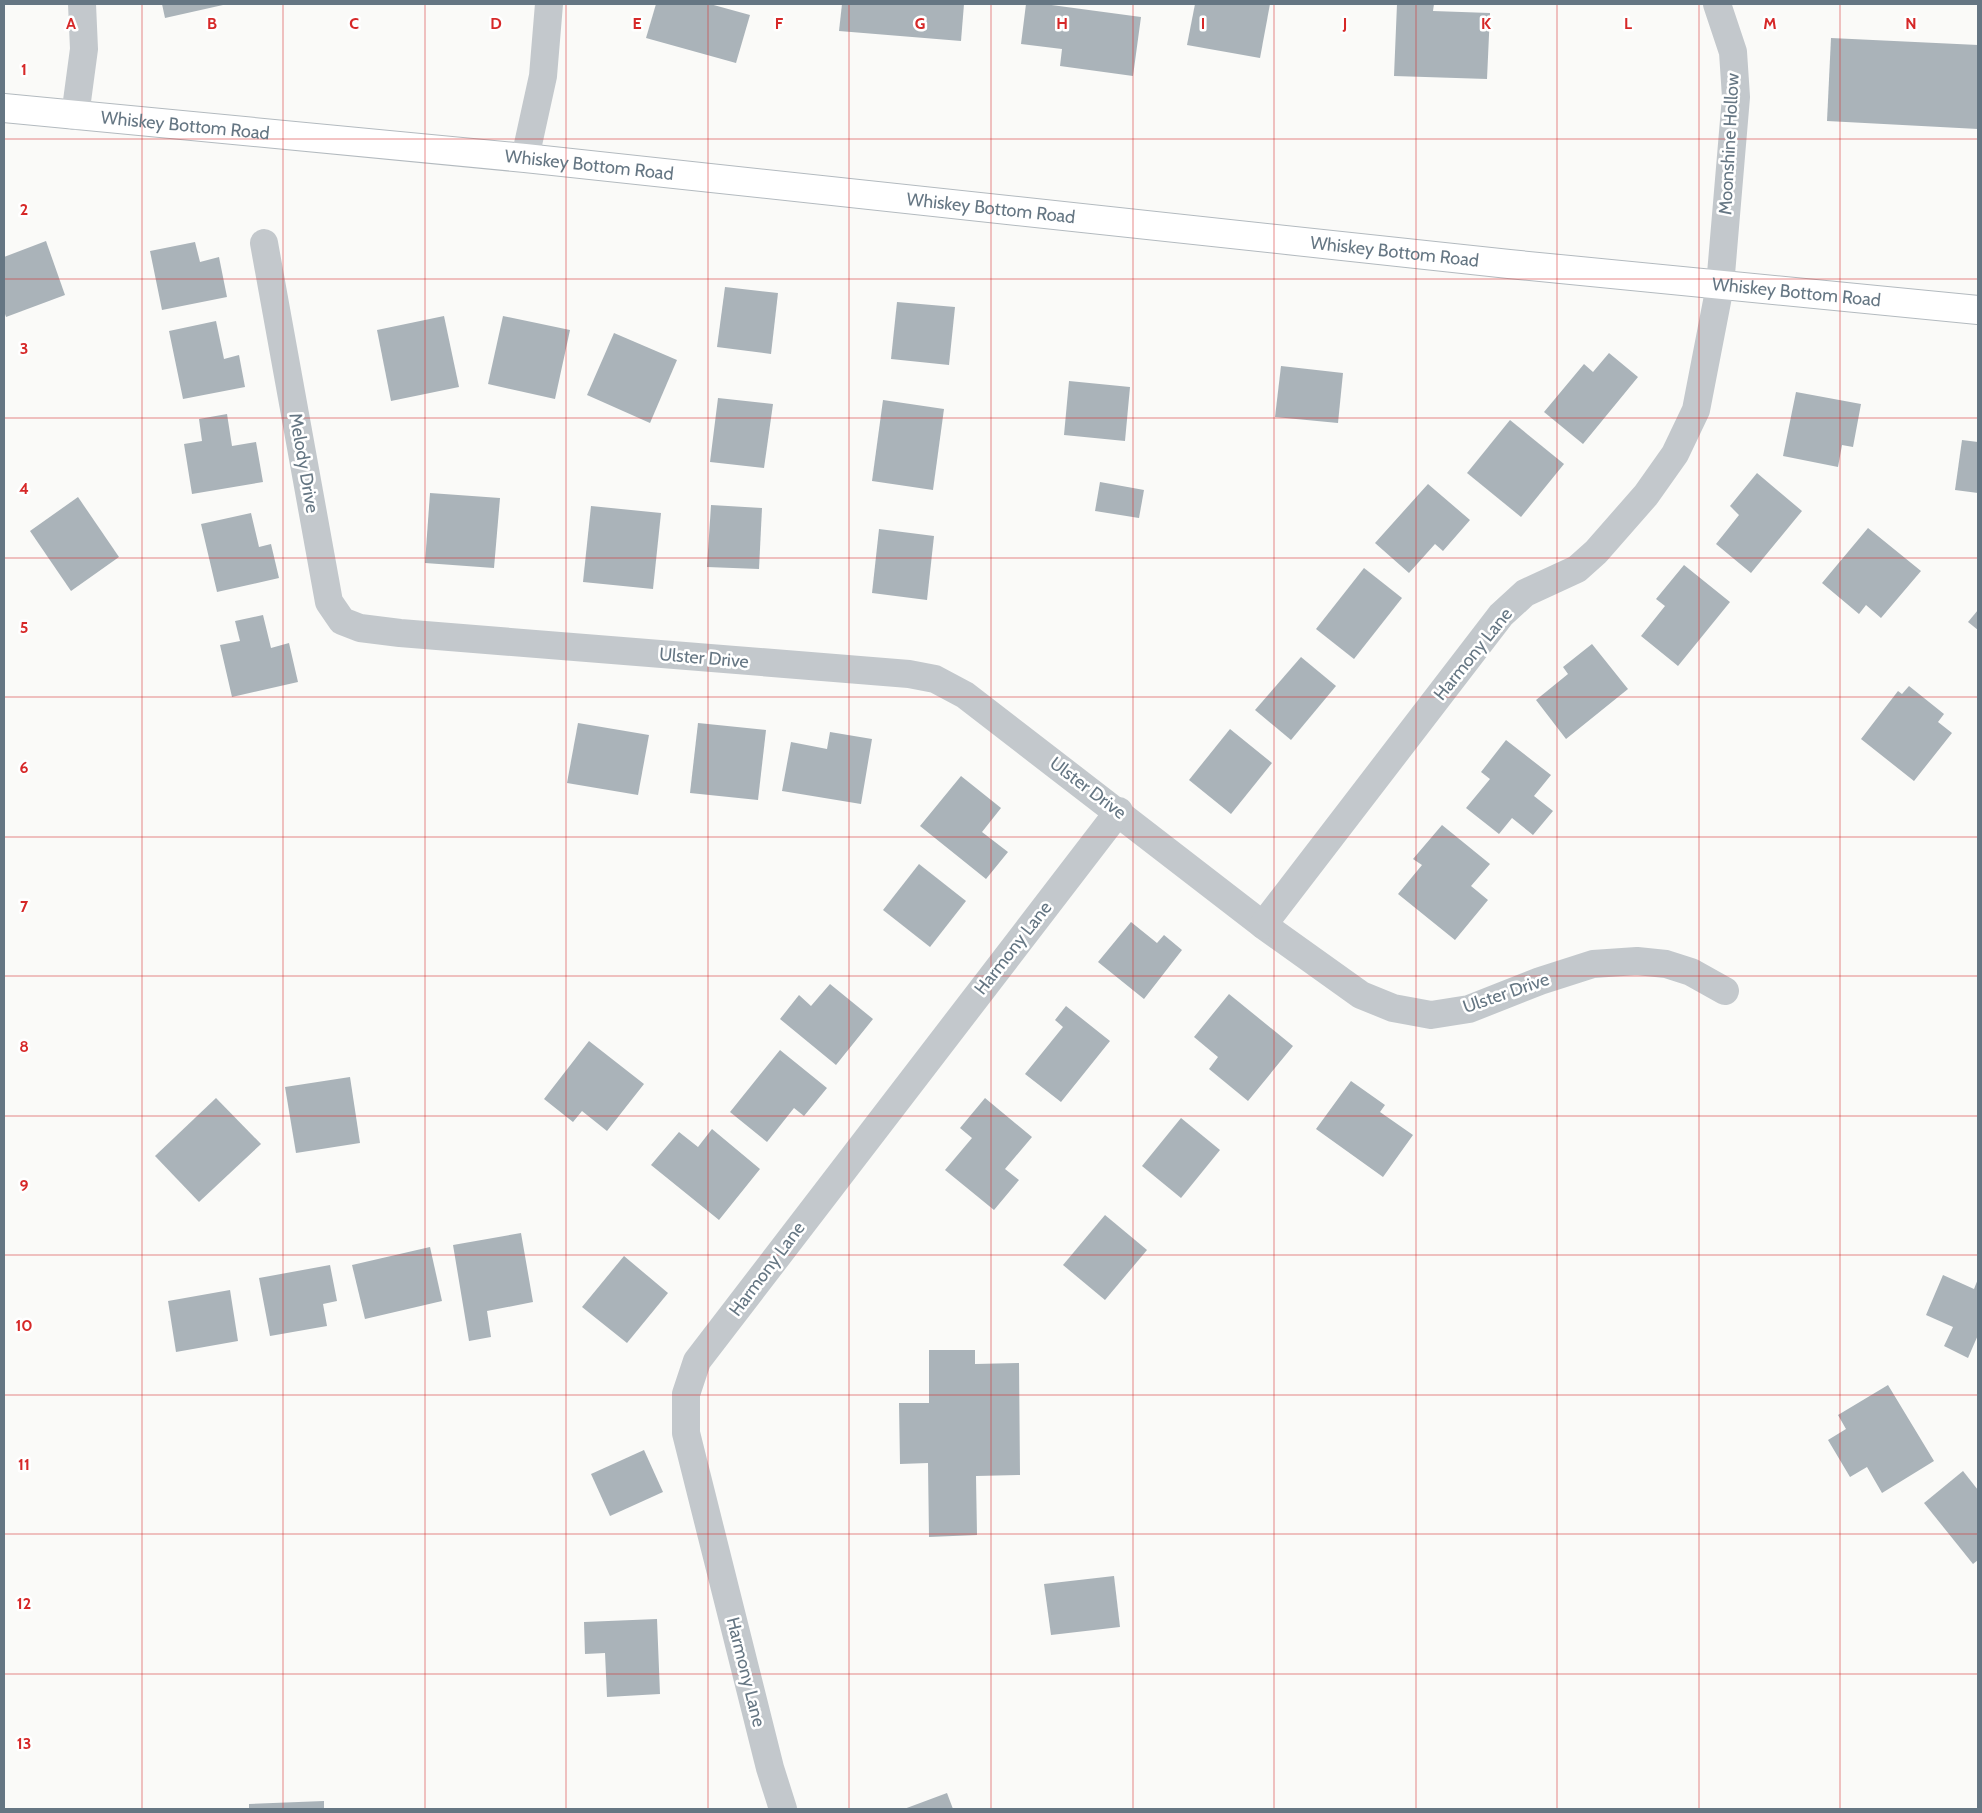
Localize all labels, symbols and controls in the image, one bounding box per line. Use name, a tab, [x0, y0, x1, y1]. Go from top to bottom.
text: A	[66, 14, 76, 33]
text: B	[207, 14, 217, 33]
text: C	[349, 14, 359, 33]
text: D	[490, 14, 502, 33]
text: E	[632, 14, 642, 33]
text: F	[775, 14, 784, 33]
text: G	[915, 14, 925, 33]
text: H	[1056, 14, 1068, 33]
text: I	[1201, 14, 1205, 33]
text: J	[1342, 14, 1347, 33]
text: K	[1481, 14, 1491, 33]
text: L	[1624, 14, 1632, 33]
text: M	[1763, 14, 1777, 33]
text: N	[1905, 14, 1917, 33]
text: 1	[21, 60, 27, 79]
street label: Moonshine Hollow	[1714, 72, 1744, 216]
street label: Whiskey Bottom Road	[100, 106, 271, 144]
street label: Whiskey Bottom Road	[504, 145, 675, 185]
street label: Whiskey Bottom Road	[905, 188, 1076, 228]
text: 2	[20, 200, 28, 219]
street label: Whiskey Bottom Road	[1309, 232, 1480, 272]
street label: Whiskey Bottom Road	[1711, 273, 1882, 311]
text: 3	[20, 339, 28, 358]
street label: Melody Drive	[284, 411, 324, 515]
text: 4	[19, 479, 29, 498]
street label: Harmony Lane	[1429, 603, 1517, 705]
text: 5	[20, 618, 28, 637]
street label: Ulster Drive	[658, 643, 750, 673]
street label: Ulster Drive	[1046, 752, 1130, 824]
text: 6	[20, 758, 29, 777]
text: 7	[20, 897, 29, 916]
street label: Harmony Lane	[970, 897, 1056, 999]
street label: Ulster Drive	[1460, 968, 1552, 1018]
text: 8	[19, 1037, 29, 1056]
text: 9	[20, 1176, 29, 1195]
street label: Harmony Lane	[724, 1217, 810, 1321]
text: 10	[15, 1316, 33, 1335]
text: 11	[18, 1455, 30, 1474]
text: 12	[17, 1594, 31, 1613]
street label: Harmony Lane	[722, 1615, 770, 1729]
text: 13	[17, 1734, 31, 1753]

